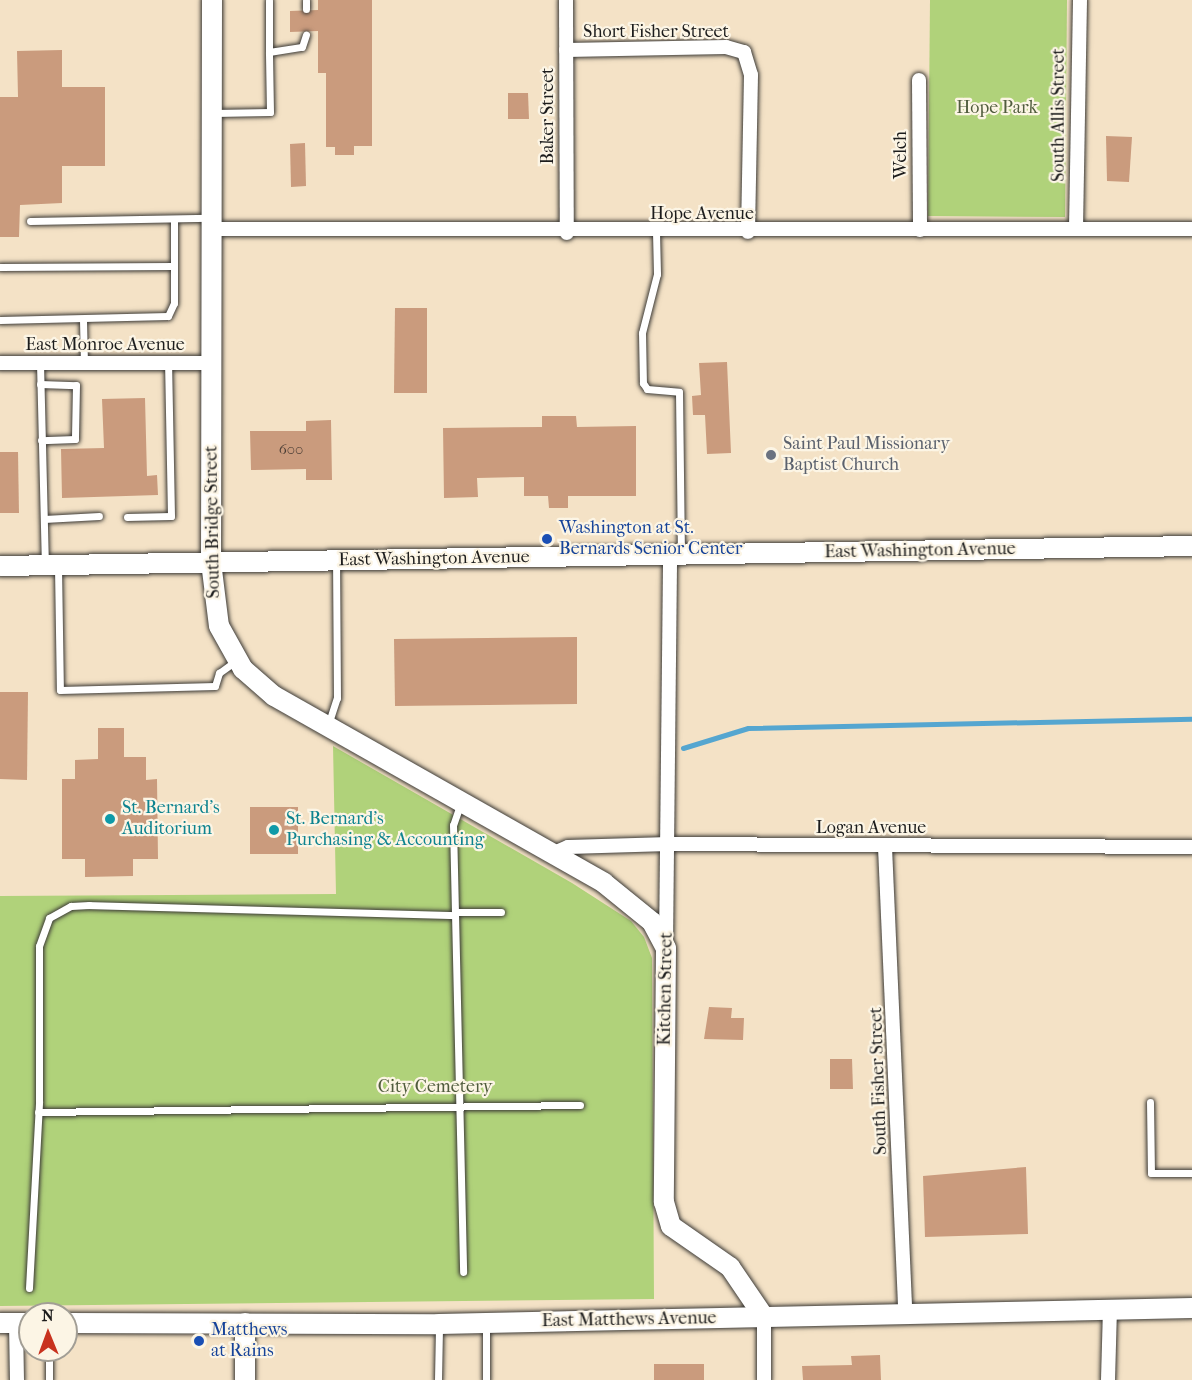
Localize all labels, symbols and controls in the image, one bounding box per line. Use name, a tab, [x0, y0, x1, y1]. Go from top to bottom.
street label: Short Fisher Street	[583, 21, 729, 43]
street label: South Allis Street	[1048, 48, 1070, 182]
street label: Baker Street	[537, 68, 559, 164]
park label: Hope Park	[956, 97, 1038, 119]
street label: Welch	[890, 131, 912, 179]
street label: Hope Avenue	[650, 203, 754, 225]
street label: East Monroe Avenue	[25, 334, 185, 356]
place label: Saint Paul Missionary Baptist Church	[783, 434, 950, 476]
house number: 600	[279, 441, 303, 459]
street label: South Bridge Street	[201, 445, 225, 599]
marker: Saint Paul Missionary Baptist Church	[764, 448, 778, 462]
place label: Washington at St. Bernards Senior Center	[559, 518, 742, 560]
marker: Washington at St. Bernards Senior Center	[540, 532, 554, 546]
street label: East Washington Avenue	[824, 539, 1016, 563]
street label: East Washington Avenue	[338, 547, 530, 571]
place label: St. Bernard's Auditorium	[122, 798, 220, 840]
place label: St. Bernard's Purchasing & Accounting	[286, 809, 484, 852]
marker: St. Bernard's Auditorium	[103, 812, 117, 826]
street label: Logan Avenue	[816, 817, 926, 839]
marker: St. Bernard's Purchasing & Accounting	[267, 823, 281, 837]
street label: Kitchen Street	[654, 932, 678, 1046]
street label: South Fisher Street	[866, 1007, 892, 1155]
park label: City Cemetery	[378, 1076, 492, 1098]
north arrow	[18, 1302, 78, 1362]
text: N	[41, 1306, 54, 1325]
street label: East Matthews Avenue	[541, 1308, 717, 1332]
place label: Matthews at Rains	[211, 1320, 287, 1362]
marker: Matthews at Rains	[192, 1334, 206, 1348]

